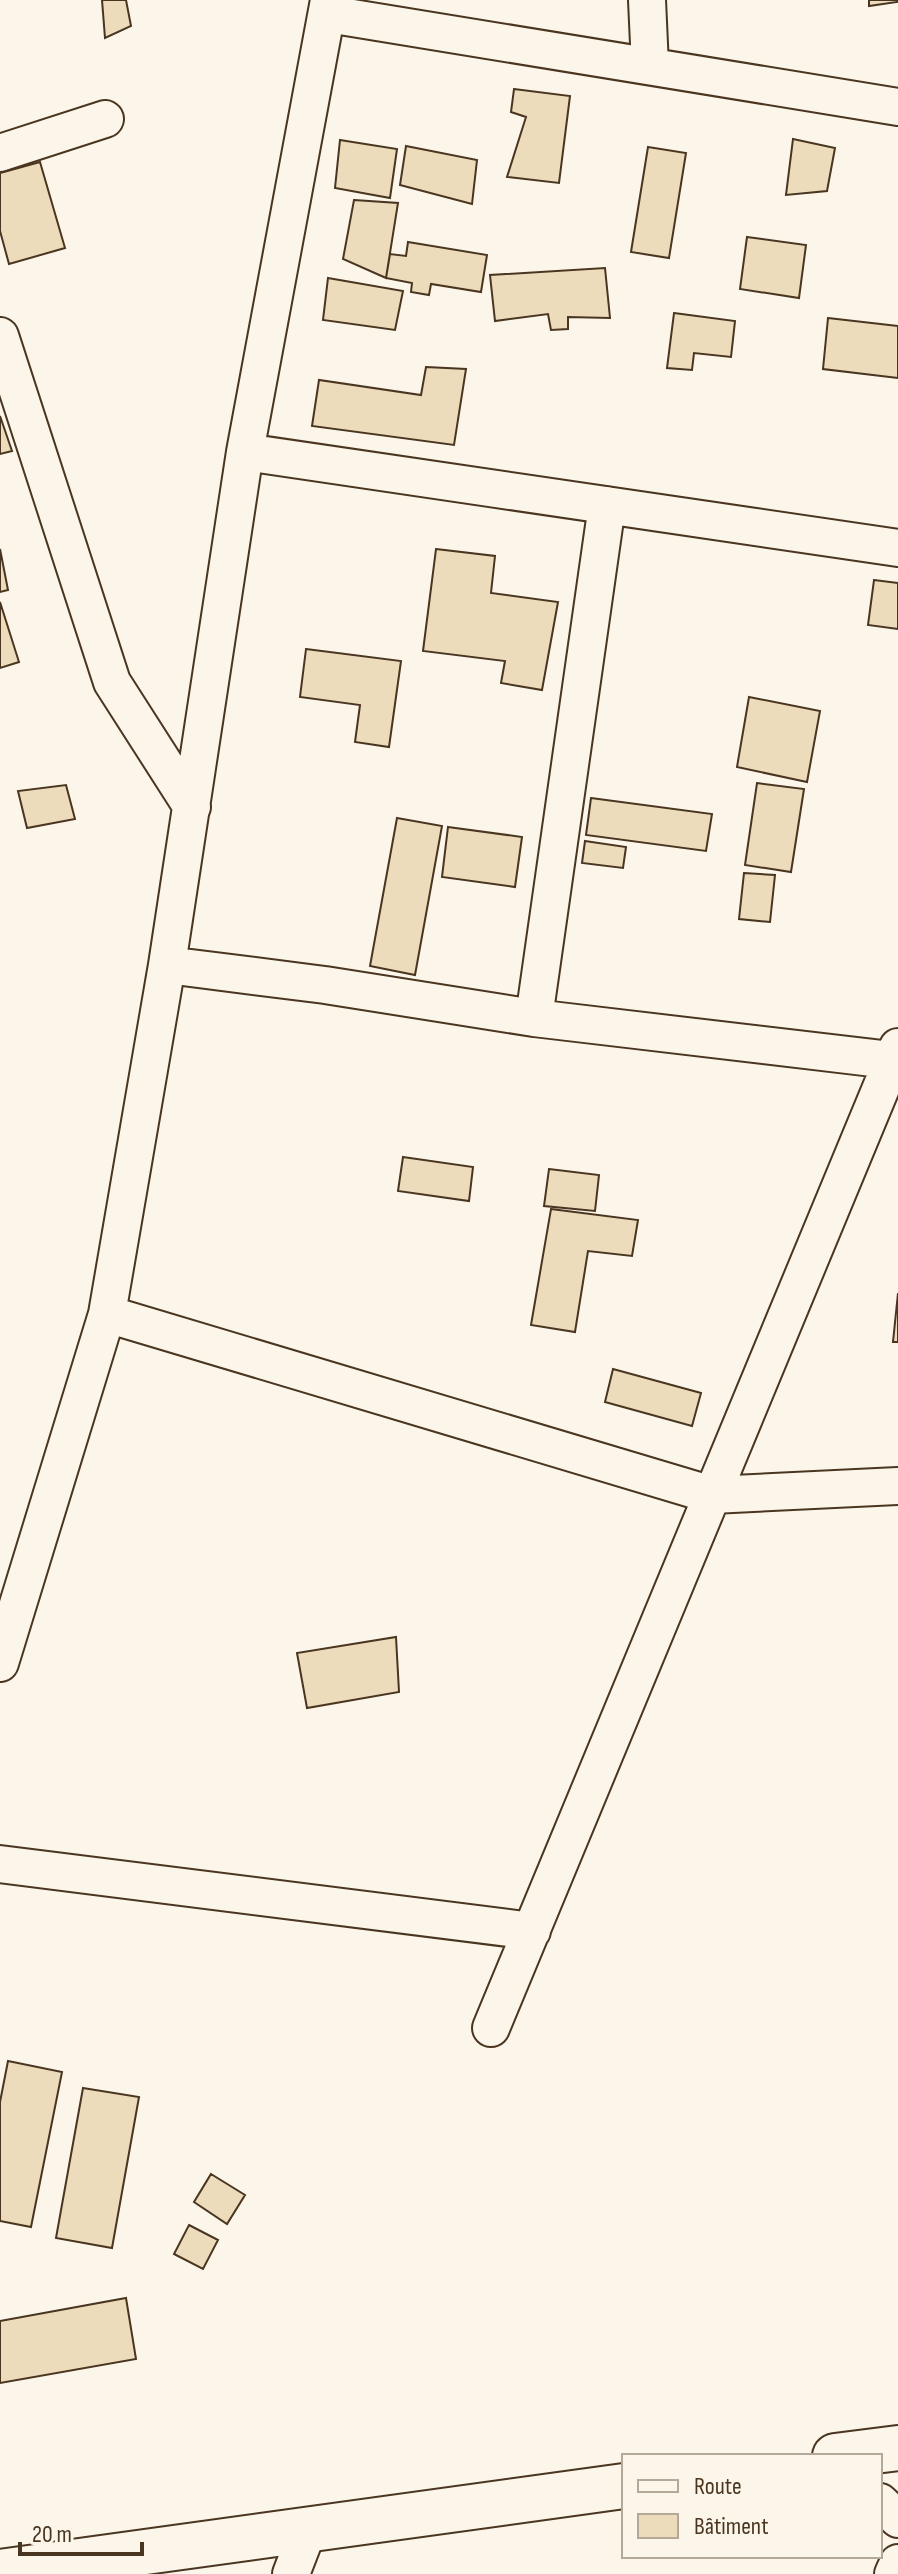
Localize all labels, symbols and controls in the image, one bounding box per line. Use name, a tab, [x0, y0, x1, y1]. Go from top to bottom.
legend	[622, 2454, 882, 2558]
text: Route	[694, 2472, 742, 2501]
scale bar	[20, 2506, 142, 2556]
text: Bâtiment	[694, 2512, 769, 2541]
text: 20 m	[32, 2520, 72, 2549]

